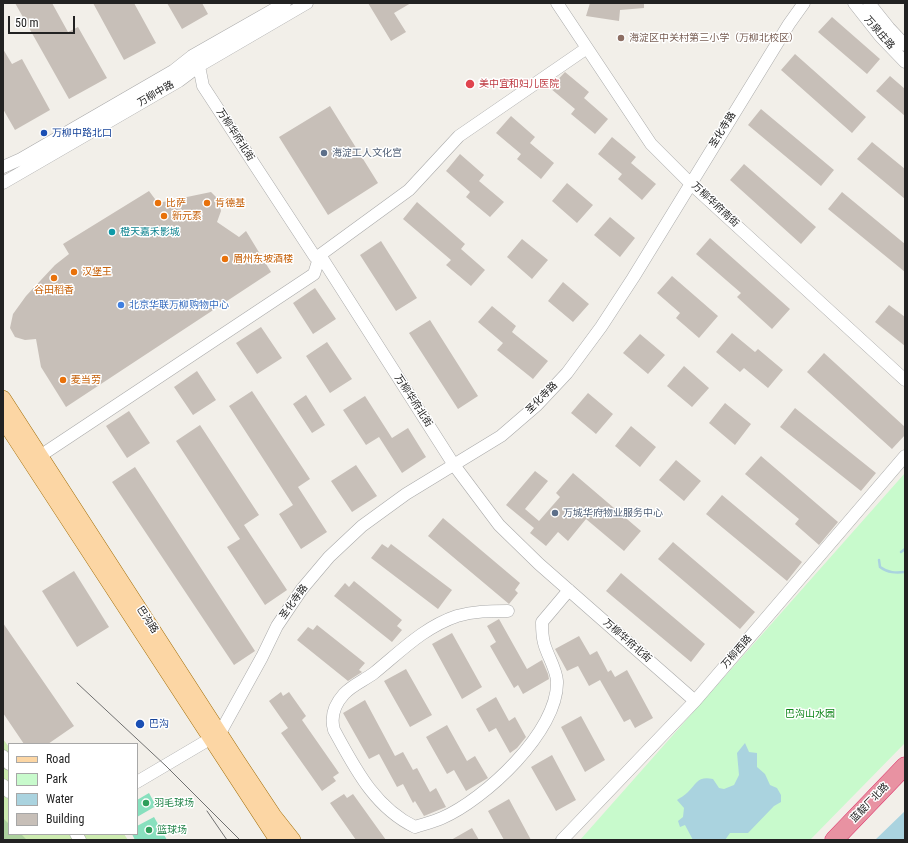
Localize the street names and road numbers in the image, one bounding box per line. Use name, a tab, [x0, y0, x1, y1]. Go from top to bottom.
street label: 万泉庄路	[861, 14, 897, 52]
street label: 万柳中路	[136, 79, 176, 109]
street label: 万柳华府北街	[214, 107, 256, 163]
street label: 圣化寺路	[707, 110, 739, 150]
street label: 万柳华府南街	[689, 180, 741, 230]
street label: 万柳华府北街	[392, 373, 434, 429]
street label: 圣化寺路	[524, 380, 560, 416]
street label: 圣化寺路	[277, 582, 311, 622]
street label: 巴沟路	[134, 604, 160, 636]
street label: 万柳华府北街	[600, 617, 654, 665]
street label: 万柳西路	[719, 633, 755, 671]
street label: 蓝靛厂北路	[848, 781, 892, 825]

